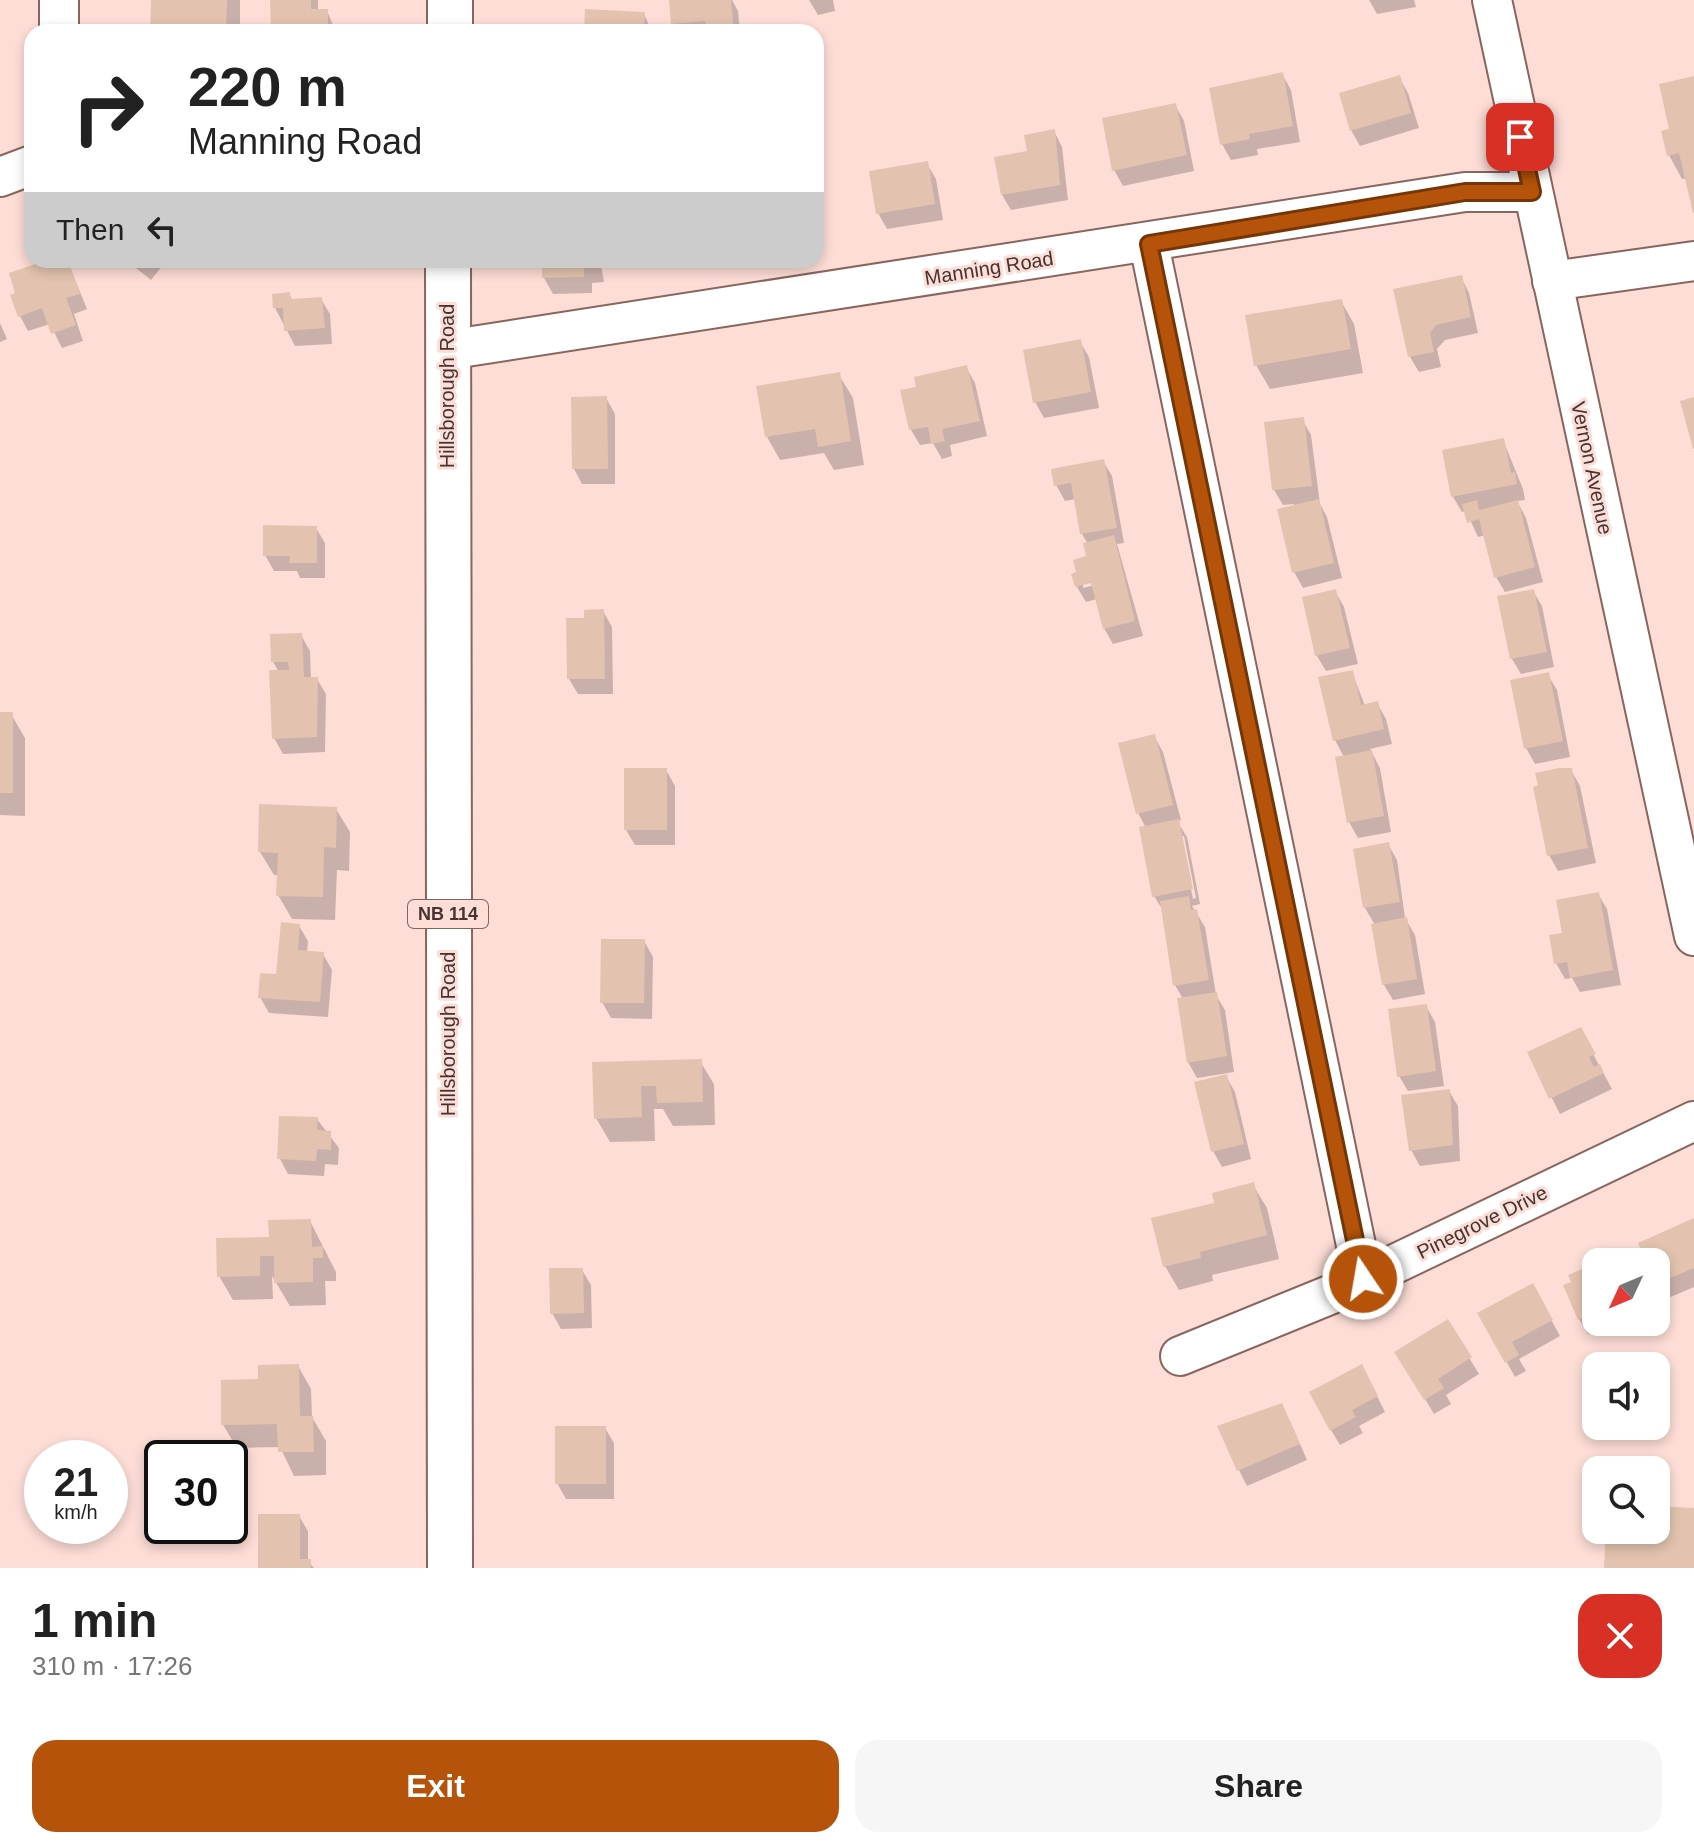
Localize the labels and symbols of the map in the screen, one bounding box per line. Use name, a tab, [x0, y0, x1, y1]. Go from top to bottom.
pin	[1486, 103, 1554, 171]
street label: Manning Road	[923, 247, 1055, 289]
street label: Hillsborough Road	[436, 304, 458, 468]
street label: Vernon Avenue	[1567, 400, 1617, 536]
road number: NB 114	[408, 900, 488, 928]
street label: Hillsborough Road	[437, 952, 459, 1116]
street label: Pinegrove Drive	[1413, 1181, 1551, 1263]
position arrow	[1321, 1237, 1405, 1321]
north arrow	[1582, 1248, 1670, 1336]
speed limit sign: 30	[144, 1440, 248, 1544]

